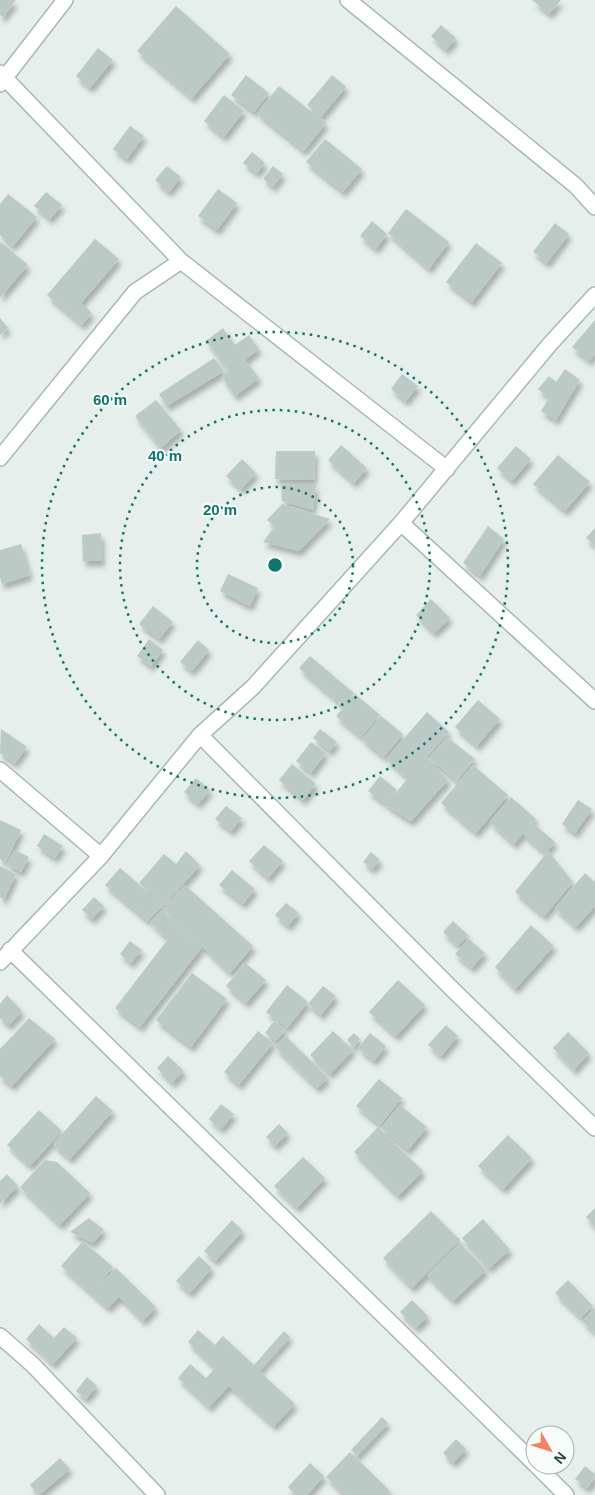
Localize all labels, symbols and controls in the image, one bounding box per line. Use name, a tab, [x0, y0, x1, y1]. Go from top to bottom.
text: 60 m	[93, 391, 127, 408]
text: 40 m	[148, 447, 182, 464]
text: 20 m	[203, 501, 237, 518]
centre of rings	[266, 556, 284, 574]
north arrow	[525, 1425, 575, 1475]
text: N	[551, 1449, 570, 1467]

